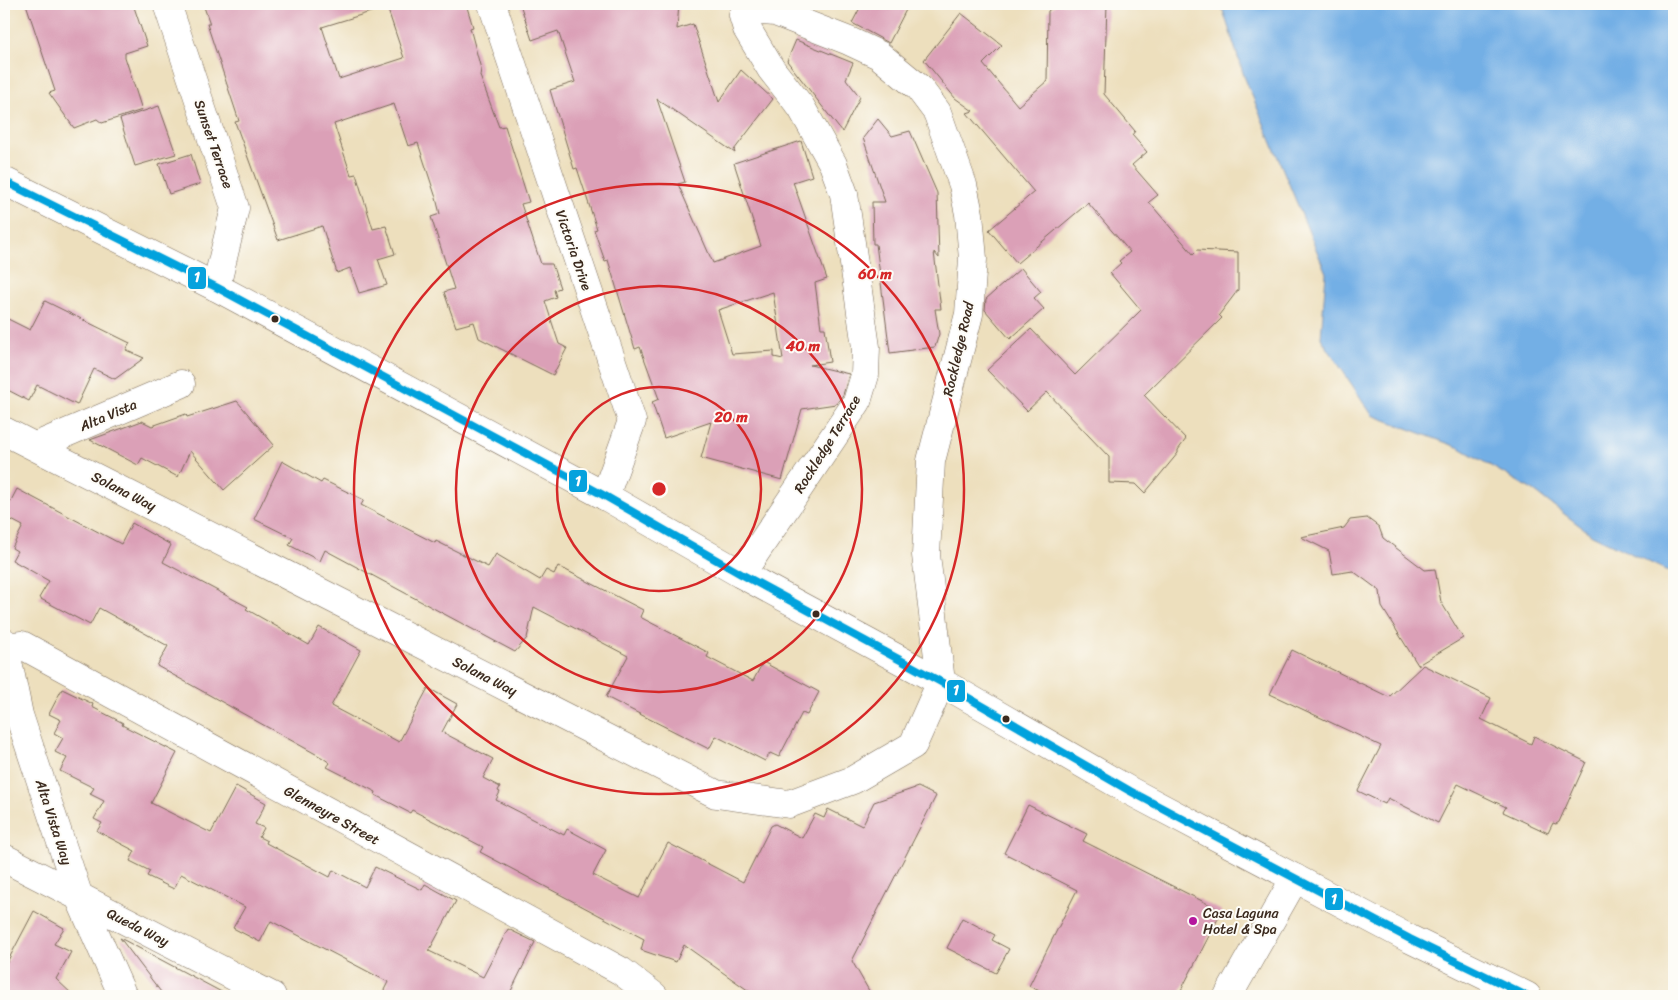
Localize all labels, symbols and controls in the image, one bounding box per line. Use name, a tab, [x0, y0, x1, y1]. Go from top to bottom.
street label: Sunset Terrace	[187, 96, 240, 192]
street label: Victoria Drive	[548, 206, 599, 294]
text: 60 m	[857, 261, 892, 287]
text: 1	[194, 265, 200, 290]
line badge: 1	[187, 266, 207, 290]
street label: Rockledge Road	[936, 298, 982, 399]
unlabelled marker	[270, 314, 280, 324]
text: 40 m	[785, 333, 821, 359]
street label: Rockledge Terrace	[787, 390, 868, 498]
street label: Alta Vista	[75, 392, 141, 439]
text: 20 m	[713, 404, 748, 430]
street label: Solana Way	[87, 464, 161, 519]
line badge: 1	[568, 469, 588, 493]
text: 1	[575, 469, 581, 494]
centre of rings	[650, 480, 668, 498]
unlabelled marker	[811, 609, 821, 619]
street label: Solana Way	[448, 649, 522, 704]
text: 1	[953, 678, 959, 703]
line badge: 1	[946, 679, 966, 703]
unlabelled marker	[1001, 714, 1011, 724]
street label: Alta Vista Way	[28, 775, 79, 869]
street label: Glenneyre Street	[279, 779, 384, 852]
line badge: 1	[1324, 887, 1344, 911]
text: 1	[1331, 887, 1337, 912]
street label: Queda Way	[102, 901, 174, 954]
place label: Casa Laguna Hotel & Spa	[1203, 901, 1280, 942]
marker: Casa Laguna Hotel & Spa	[1187, 915, 1199, 927]

